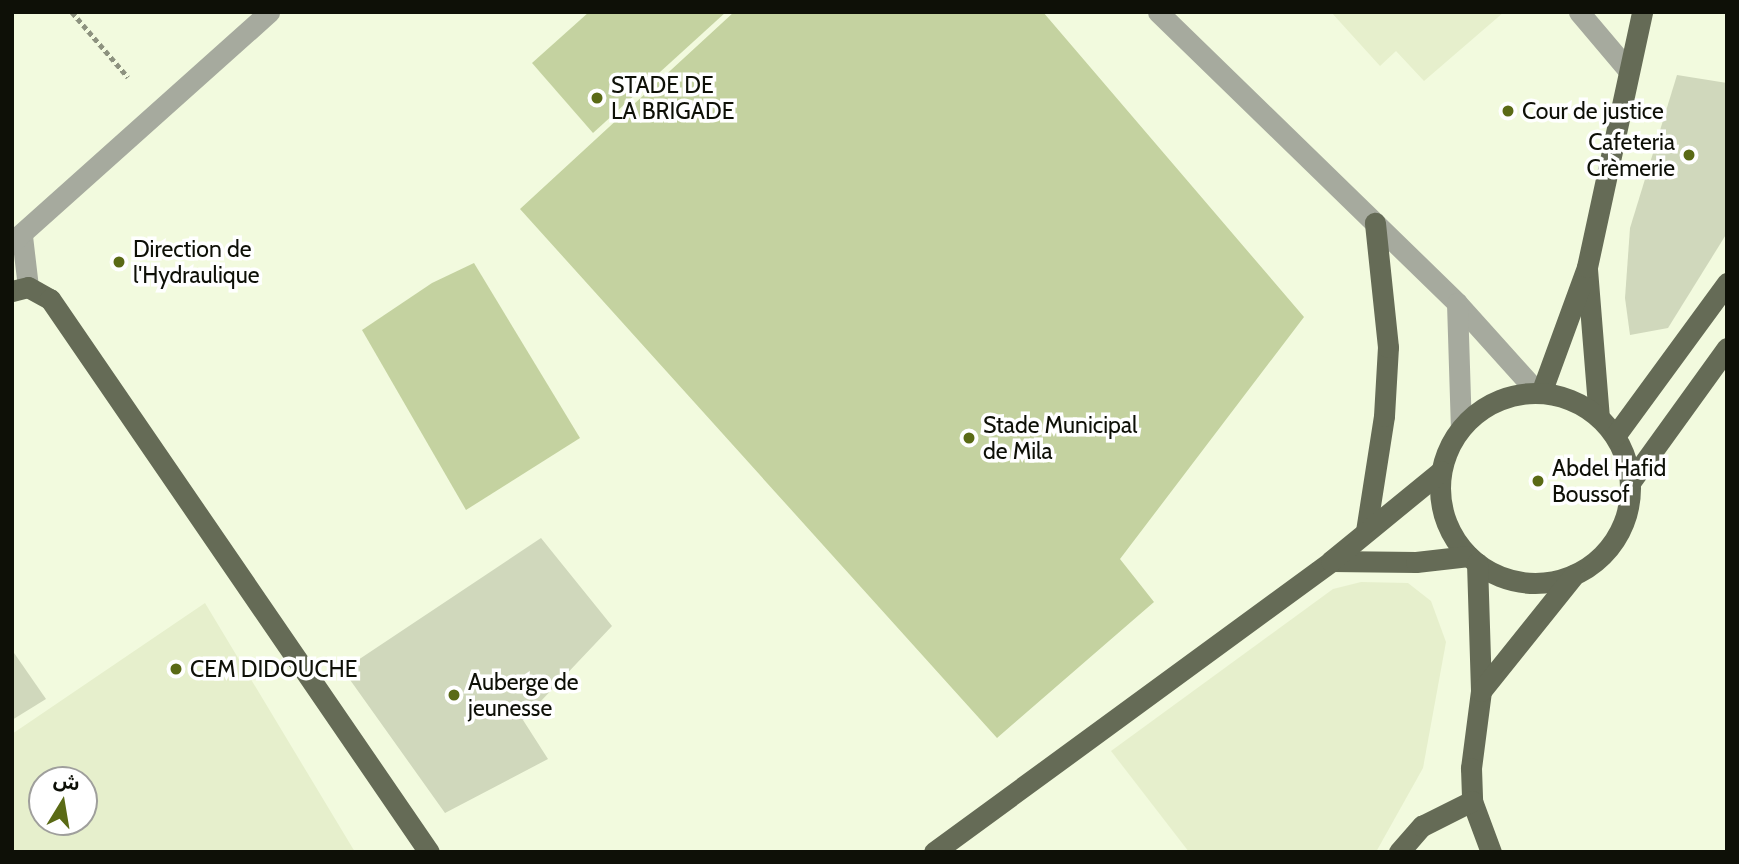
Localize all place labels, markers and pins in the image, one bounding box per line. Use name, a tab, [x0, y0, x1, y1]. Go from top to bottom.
place label: STADE DE LA BRIGADE	[611, 71, 734, 125]
marker: STADE DE LA BRIGADE	[589, 90, 605, 106]
place label: Cour de justice	[1522, 97, 1664, 125]
marker: Cour de justice	[1500, 103, 1516, 119]
place label: Cafeteria Crèmerie	[1586, 128, 1675, 182]
marker: Cafeteria Crèmerie	[1681, 147, 1697, 163]
place label: Direction de l'Hydraulique	[133, 235, 259, 289]
marker: Direction de l'Hydraulique	[111, 254, 127, 270]
place label: Stade Municipal de Mila	[983, 411, 1137, 465]
marker: Stade Municipal de Mila	[961, 430, 977, 446]
place label: Abdel Hafid Boussof	[1552, 454, 1666, 508]
marker: Abdel Hafid Boussof	[1530, 473, 1546, 489]
place label: CEM DIDOUCHE	[190, 655, 358, 683]
marker: CEM DIDOUCHE	[168, 661, 184, 677]
place label: Auberge de jeunesse	[468, 668, 579, 722]
marker: Auberge de jeunesse	[446, 687, 462, 703]

